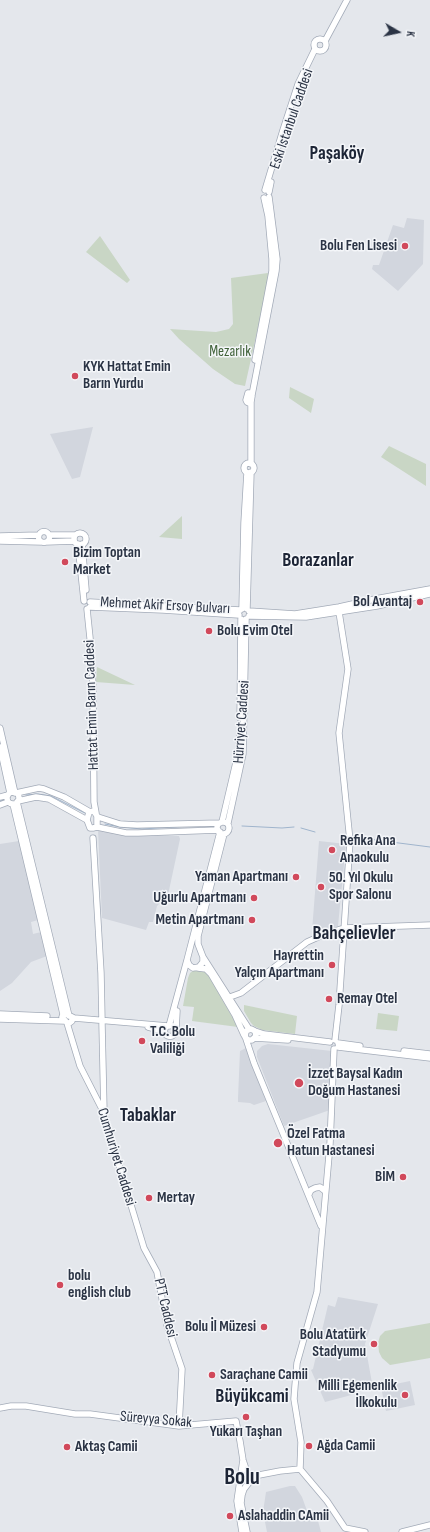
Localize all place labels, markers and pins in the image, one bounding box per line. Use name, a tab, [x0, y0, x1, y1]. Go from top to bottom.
place label: Bolu Fen Lisesi	[320, 237, 397, 255]
marker: Bolu Fen Lisesi	[400, 241, 410, 251]
place label: KYK Hattat Emin Barın Yurdu	[83, 358, 171, 393]
marker: KYK Hattat Emin Barın Yurdu	[70, 371, 80, 381]
place label: Bizim Toptan Market	[73, 544, 141, 579]
marker: Bizim Toptan Market	[60, 557, 70, 567]
place label: Bol Avantaj	[353, 593, 412, 611]
marker: Bol Avantaj	[415, 597, 425, 607]
place label: Bolu Evim Otel	[217, 622, 293, 640]
marker: Bolu Evim Otel	[204, 626, 214, 636]
place label: Refika Ana Anaokulu	[340, 832, 396, 867]
marker: Refika Ana Anaokulu	[327, 845, 337, 855]
place label: Yaman Apartmanı	[195, 868, 288, 886]
place label: 50. Yıl Okulu Spor Salonu	[329, 869, 393, 904]
marker: Yaman Apartmanı	[291, 872, 301, 882]
marker: 50. Yıl Okulu Spor Salonu	[316, 882, 326, 892]
place label: Uğurlu Apartmanı	[153, 889, 246, 907]
marker: Uğurlu Apartmanı	[249, 893, 259, 903]
place label: Metin Apartmanı	[156, 911, 244, 929]
marker: Metin Apartmanı	[247, 915, 257, 925]
place label: Hayrettin Yalçın Apartmanı	[235, 947, 324, 982]
marker: Hayrettin Yalçın Apartmanı	[327, 960, 337, 970]
place label: Remay Otel	[337, 990, 397, 1008]
marker: Remay Otel	[324, 994, 334, 1004]
place label: T.C. Bolu Valiliği	[150, 1023, 195, 1058]
marker: T.C. Bolu Valiliği	[137, 1036, 147, 1046]
place label: İzzet Baysal Kadın Doğum Hastanesi	[308, 1065, 403, 1100]
marker: İzzet Baysal Kadın Doğum Hastanesi	[293, 1077, 305, 1089]
place label: Özel Fatma Hatun Hastanesi	[287, 1125, 374, 1160]
marker: Özel Fatma Hatun Hastanesi	[272, 1137, 284, 1149]
place label: BİM	[375, 1168, 395, 1186]
marker: BİM	[398, 1172, 408, 1182]
place label: Mertay	[157, 1189, 195, 1207]
marker: Mertay	[144, 1193, 154, 1203]
place label: bolu english club	[68, 1267, 131, 1302]
marker: bolu english club	[55, 1280, 65, 1290]
place label: Bolu İl Müzesi	[185, 1318, 256, 1336]
marker: Bolu İl Müzesi	[259, 1322, 269, 1332]
place label: Bolu Atatürk Stadyumu	[300, 1326, 366, 1361]
marker: Bolu Atatürk Stadyumu	[369, 1339, 379, 1349]
place label: Saraçhane Camii	[220, 1366, 308, 1384]
marker: Saraçhane Camii	[207, 1370, 217, 1380]
place label: Milli Egemenlik İlkokulu	[318, 1377, 397, 1412]
marker: Milli Egemenlik İlkokulu	[400, 1390, 410, 1400]
marker: Yukarı Taşhan	[241, 1412, 251, 1422]
place label: Yukarı Taşhan	[210, 1423, 282, 1441]
place label: Ağda Camii	[317, 1437, 375, 1455]
place label: Aktaş Camii	[75, 1438, 138, 1456]
marker: Ağda Camii	[304, 1441, 314, 1451]
marker: Aktaş Camii	[62, 1442, 72, 1452]
place label: Aslahaddin CAmii	[238, 1507, 329, 1525]
marker: Aslahaddin CAmii	[225, 1511, 235, 1521]

